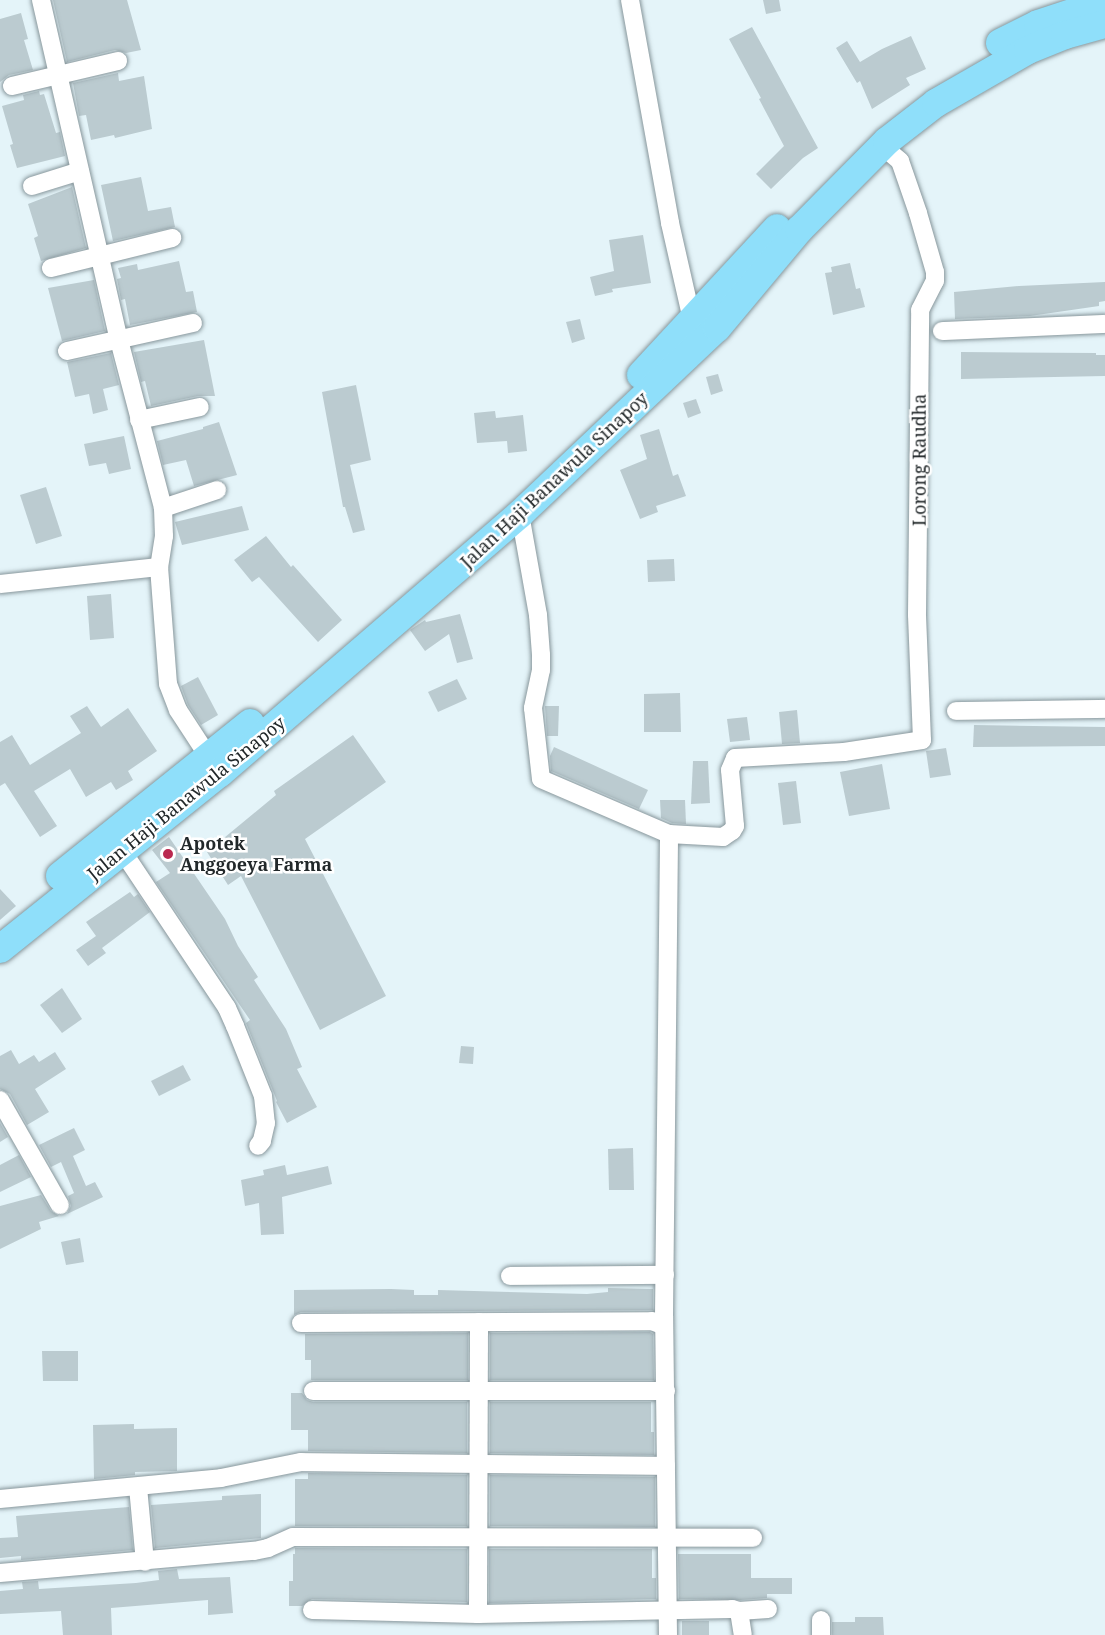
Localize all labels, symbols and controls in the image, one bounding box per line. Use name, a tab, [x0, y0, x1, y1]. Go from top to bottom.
street label: Jalan Haji Banawula Sinapoy	[456, 387, 652, 573]
street label: Lorong Raudha	[908, 394, 930, 526]
street label: Jalan Haji Banawula Sinapoy	[83, 711, 289, 885]
place label: Apotek Anggoeya Farma	[180, 833, 332, 876]
marker: Apotek Anggoeya Farma	[161, 847, 175, 861]

